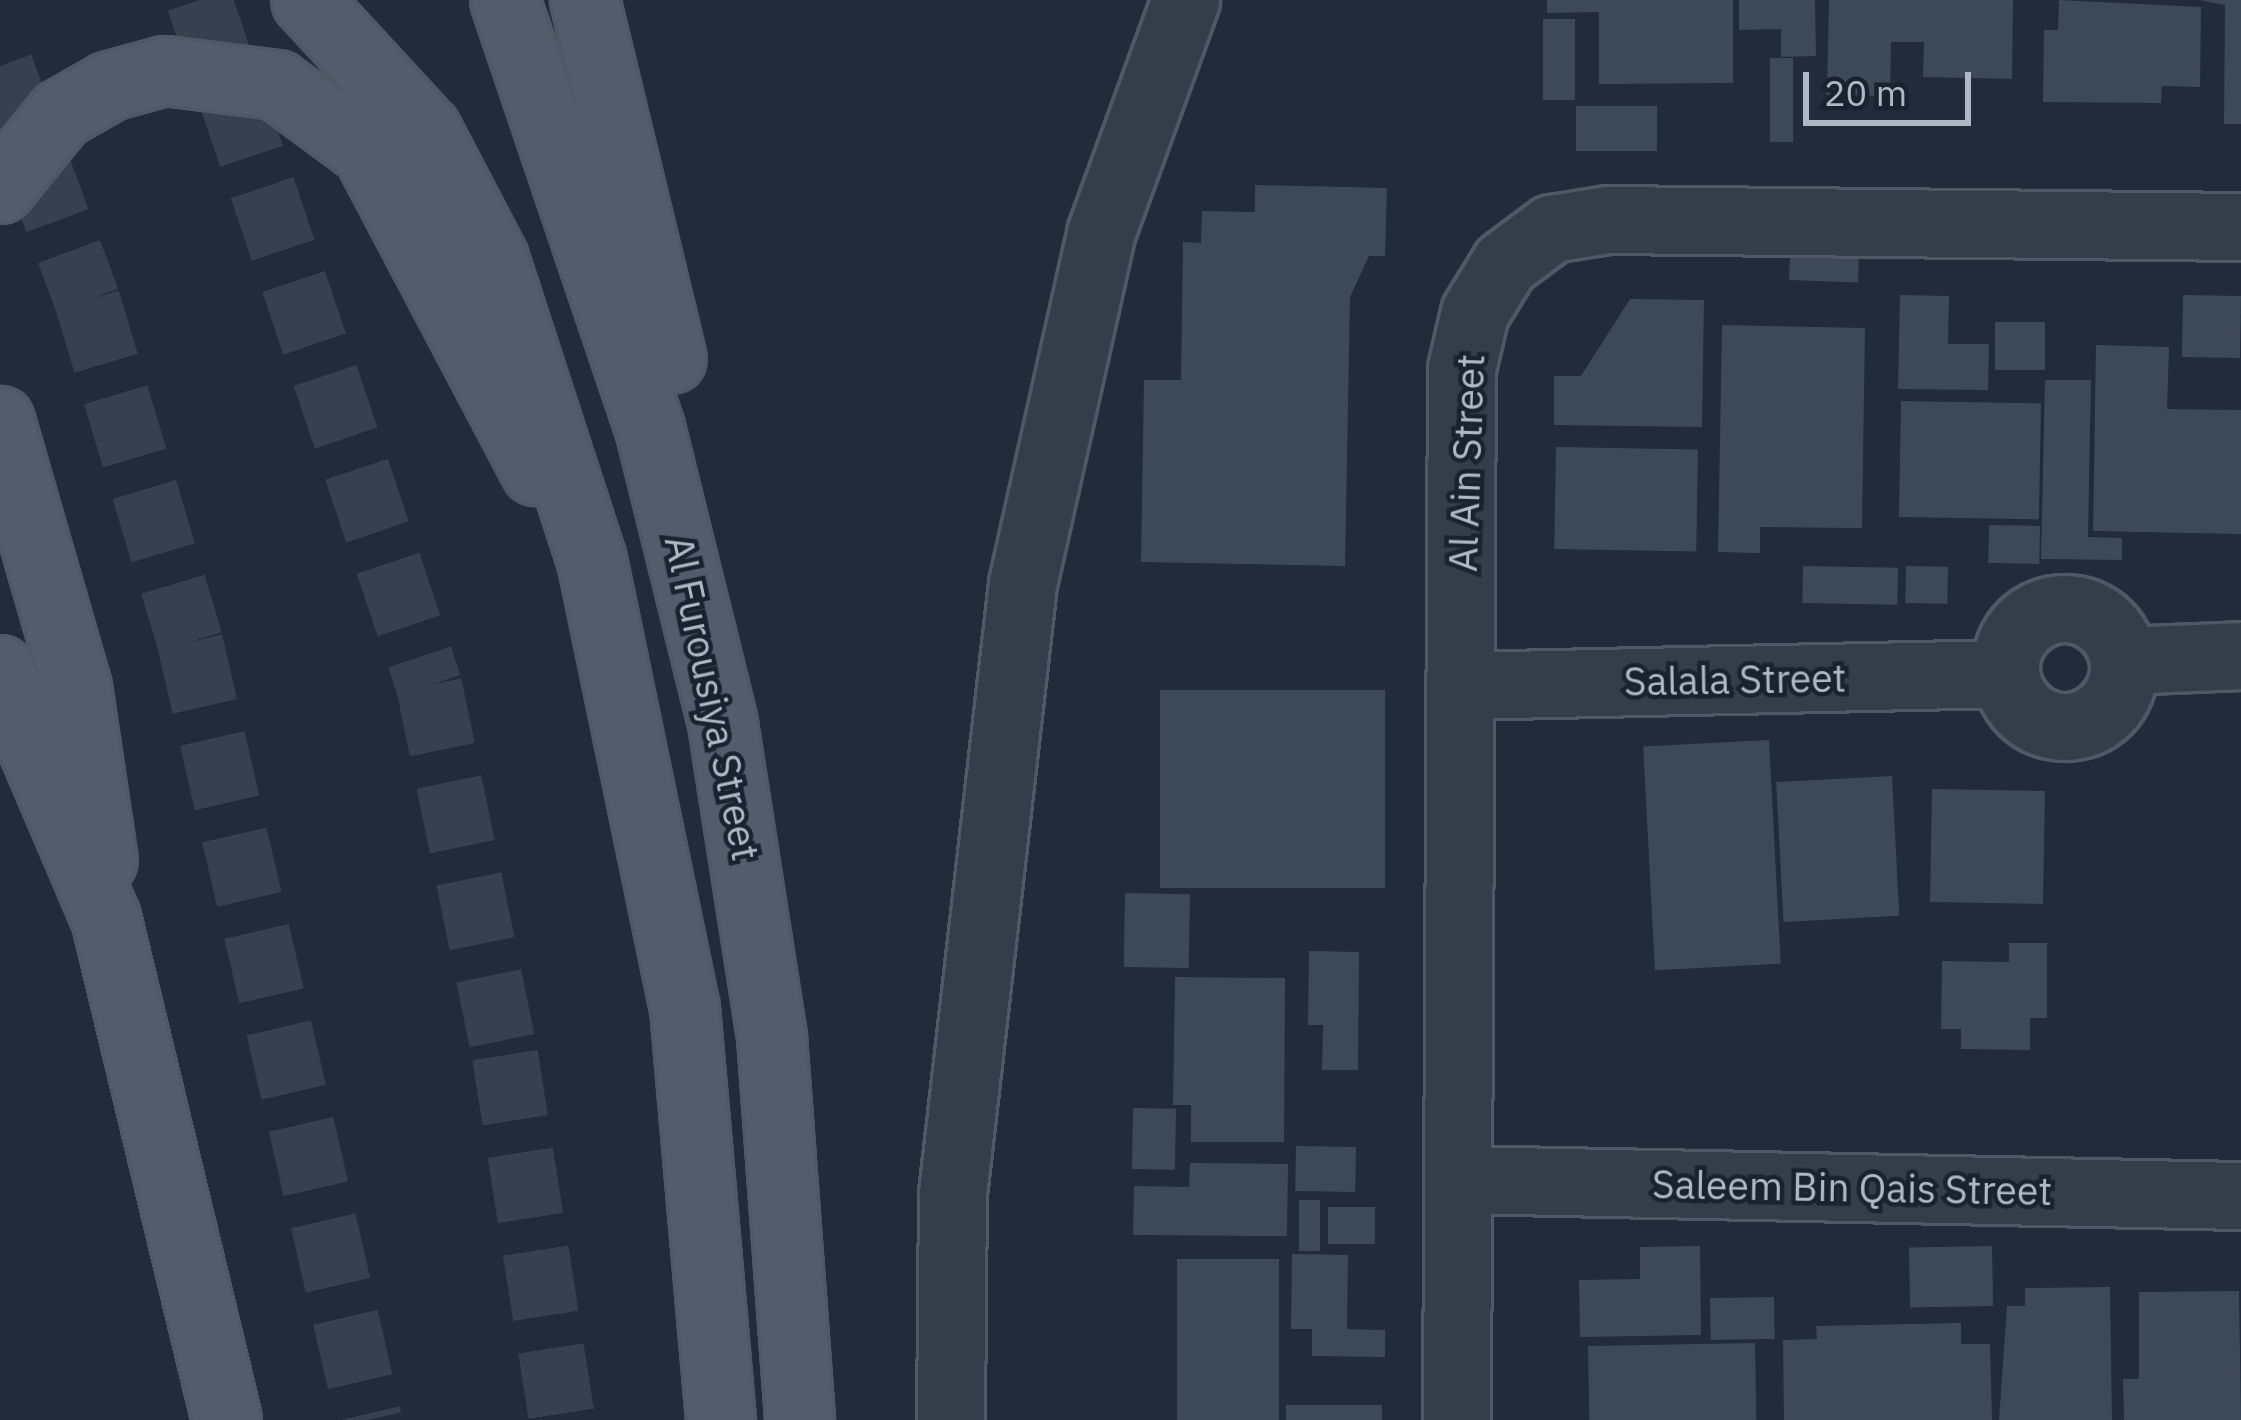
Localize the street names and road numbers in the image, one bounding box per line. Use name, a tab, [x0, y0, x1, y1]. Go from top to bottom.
street label: Al Ain Street	[1440, 353, 1494, 573]
street label: Al Furousiya Street	[655, 531, 769, 865]
street label: Salala Street	[1623, 655, 1847, 705]
street label: Saleem Bin Qais Street	[1652, 1161, 2052, 1215]

